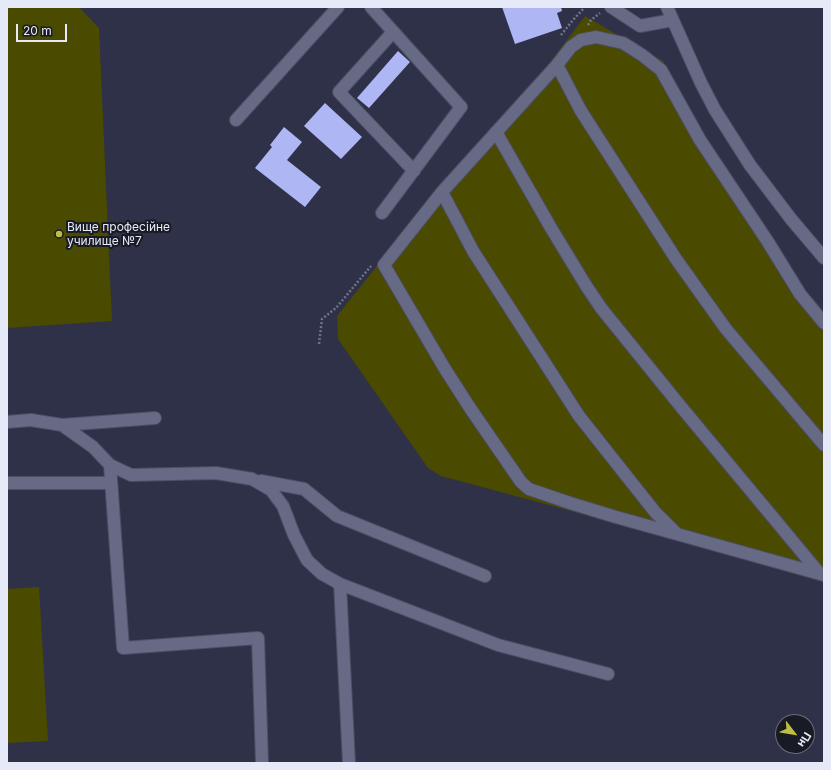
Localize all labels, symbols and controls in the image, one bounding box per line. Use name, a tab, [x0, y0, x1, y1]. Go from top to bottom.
scale bar	[18, 16, 69, 42]
text: 20 m	[23, 23, 52, 38]
place label: Вище професійне училище №7	[67, 220, 170, 248]
marker: Вище професійне училище №7	[54, 229, 64, 239]
north arrow	[775, 714, 815, 754]
text: Пн	[795, 730, 814, 750]

